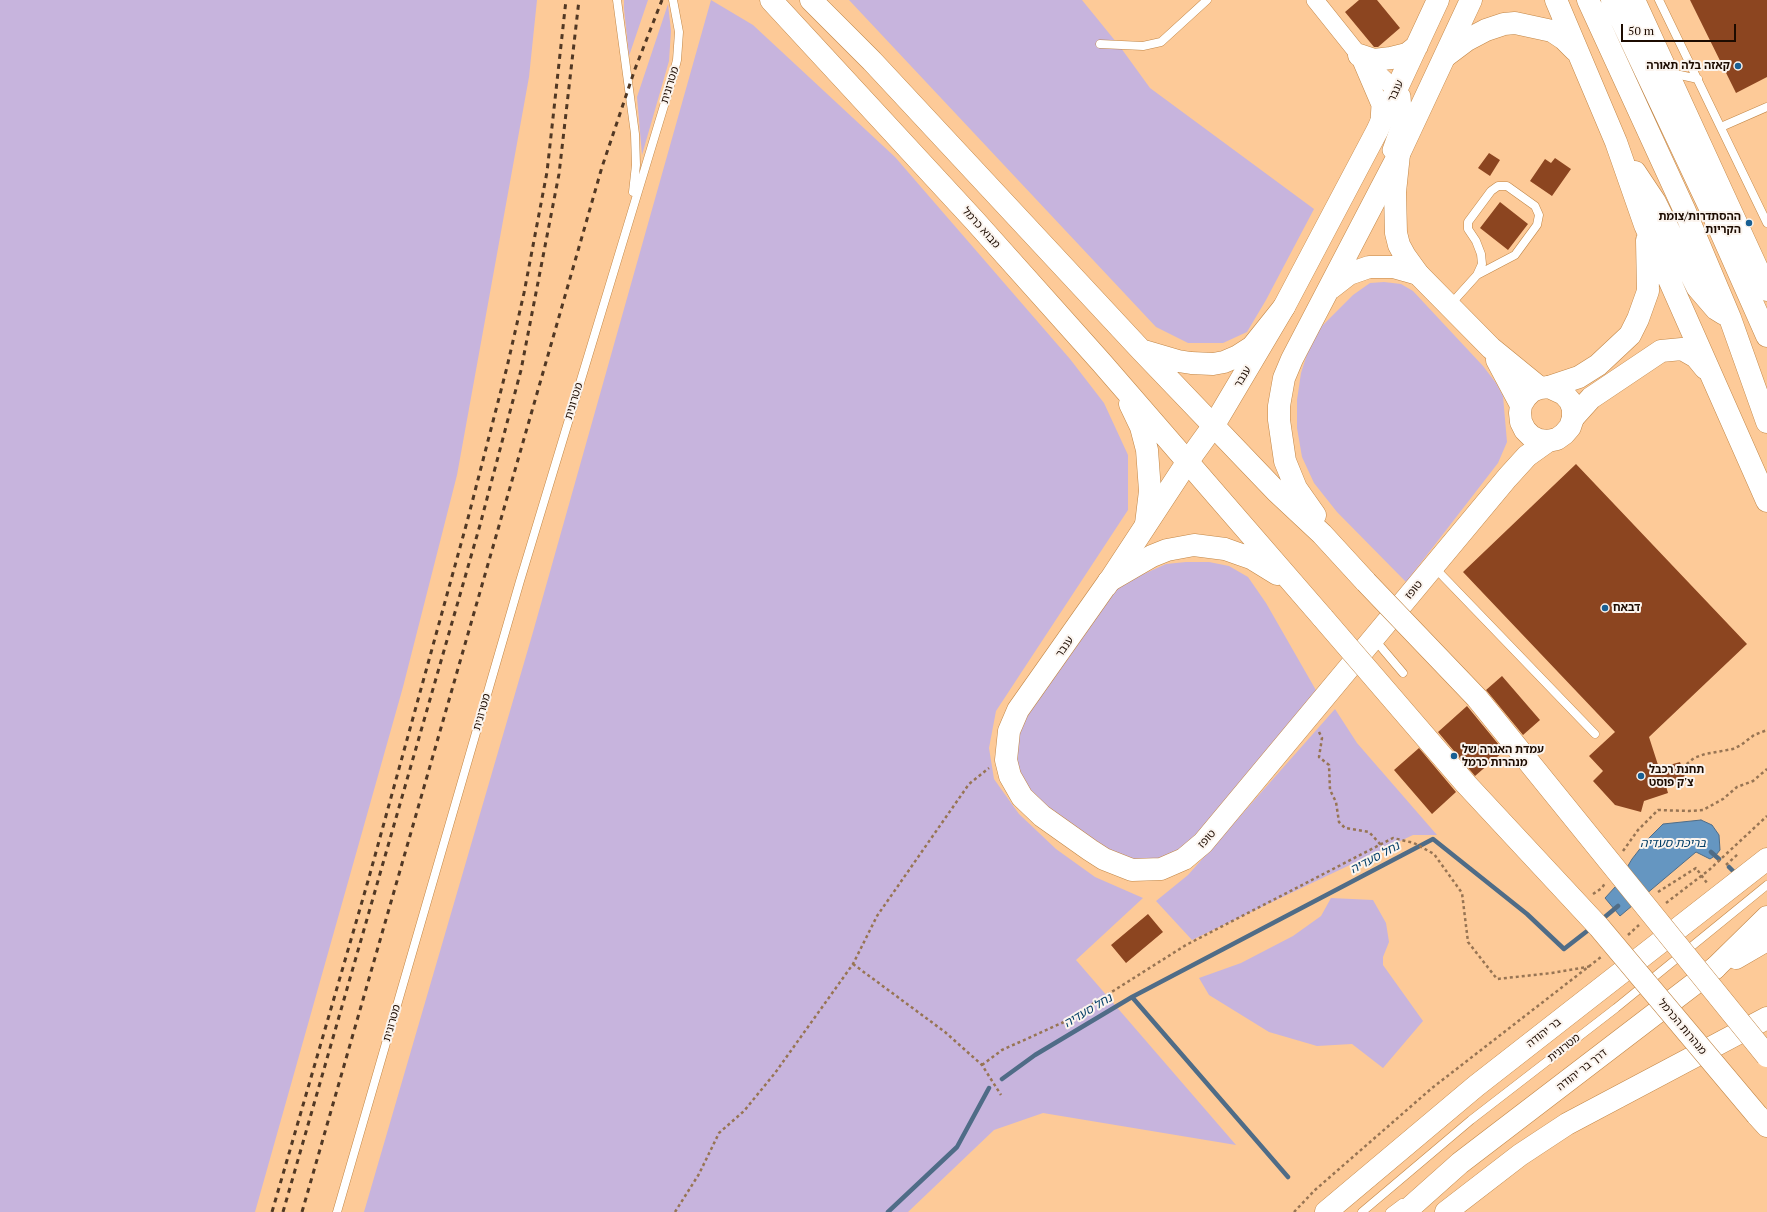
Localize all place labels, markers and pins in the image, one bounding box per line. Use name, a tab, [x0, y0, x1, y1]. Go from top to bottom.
place label: קאזה בלה תאורה	[1646, 59, 1730, 73]
marker: קאזה בלה תאורה	[1733, 61, 1743, 71]
place label: ההסתדרות/צומת הקריות	[1658, 210, 1741, 236]
marker: ההסתדרות/צומת הקריות	[1744, 218, 1754, 228]
place label: דבאח	[1613, 601, 1640, 615]
marker: דבאח	[1600, 603, 1610, 613]
place label: עמדת האגרה של מנהרות כרמל	[1462, 743, 1544, 769]
marker: עמדת האגרה של מנהרות כרמל	[1449, 751, 1459, 761]
place label: תחנת רכבל צ'ק פוסט	[1649, 763, 1704, 789]
marker: תחנת רכבל צ'ק פוסט	[1636, 771, 1646, 781]

